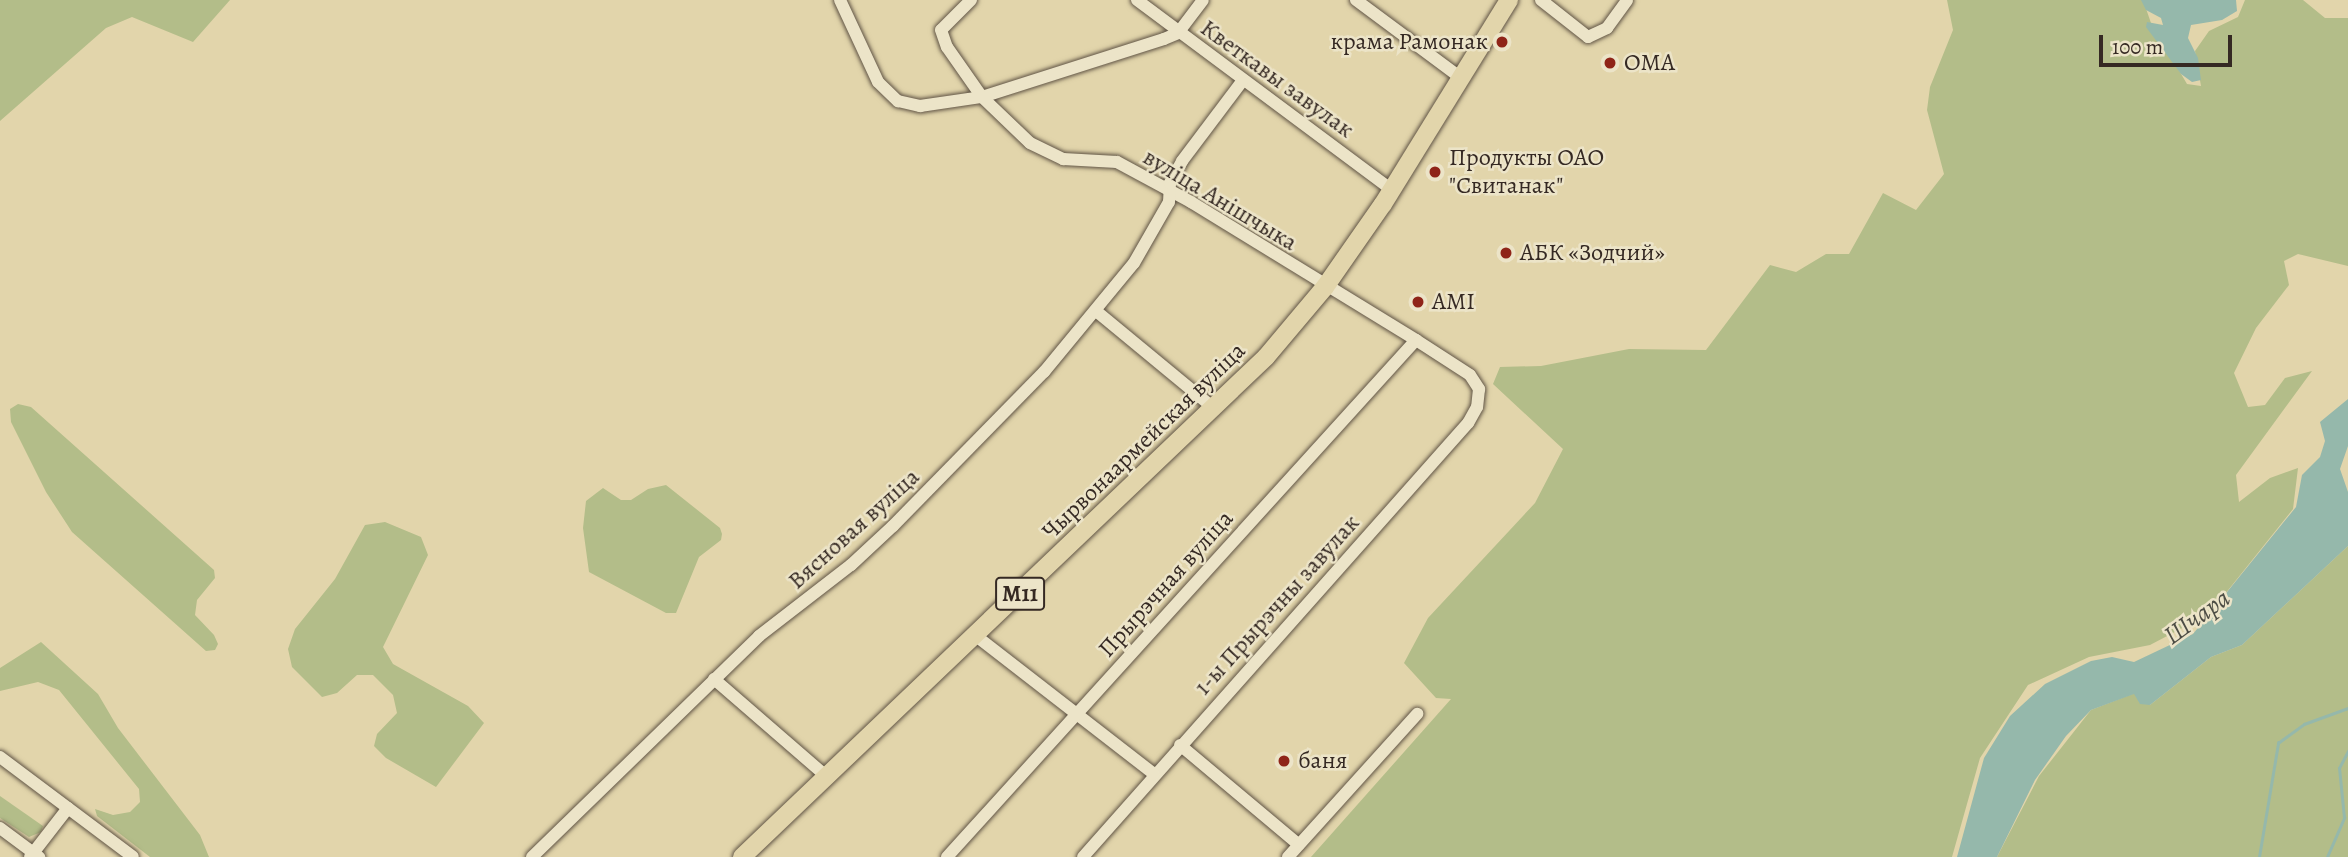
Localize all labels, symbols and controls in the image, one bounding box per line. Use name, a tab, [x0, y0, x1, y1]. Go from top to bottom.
street label: Кветкавы завулак	[1195, 14, 1359, 144]
scale bar	[2103, 21, 2236, 65]
place label: крама Рамонак	[1330, 28, 1488, 56]
text: 100 m	[2112, 33, 2163, 61]
marker: крама Рамонак	[1494, 34, 1510, 50]
place label: ОМА	[1624, 49, 1675, 77]
marker: ОМА	[1602, 55, 1618, 71]
street label: вуліца Анішчыка	[1138, 143, 1302, 257]
place label: Продукты ОАО "Свитанак"	[1449, 144, 1604, 200]
marker: Продукты ОАО "Свитанак"	[1427, 164, 1443, 180]
place label: АБК «Зодчий»	[1520, 239, 1665, 267]
marker: АБК «Зодчий»	[1498, 245, 1514, 261]
place label: AMI	[1432, 288, 1475, 316]
marker: AMI	[1410, 294, 1426, 310]
street label: Чырвонаармейская вуліца	[1036, 336, 1252, 546]
street label: Вясновая вуліца	[782, 463, 926, 595]
street label: Прырэчная вуліца	[1093, 505, 1239, 663]
street label: 1-ы Прырэчны завулак	[1188, 509, 1366, 701]
road number: М11	[994, 574, 1046, 614]
water label: Шчара	[2158, 582, 2236, 652]
place label: баня	[1298, 747, 1347, 775]
marker: баня	[1276, 753, 1292, 769]

